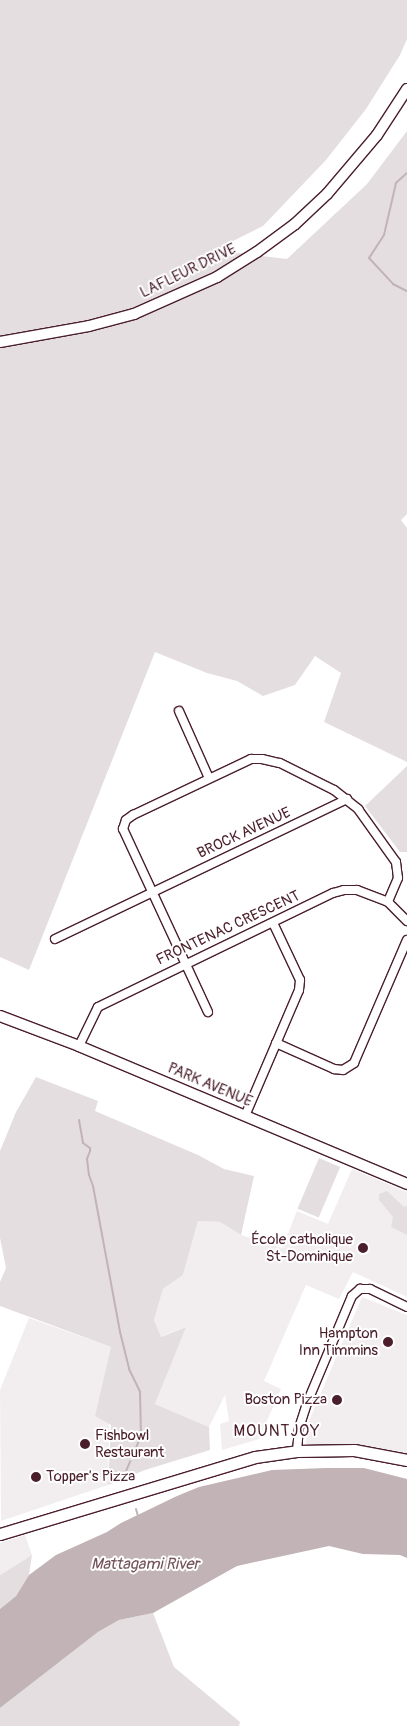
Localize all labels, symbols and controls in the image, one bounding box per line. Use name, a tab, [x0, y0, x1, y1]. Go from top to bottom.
street label: LAFLEUR DRIVE	[137, 240, 239, 302]
street label: BROCK AVENUE	[194, 804, 294, 862]
street label: FRONTENAC CRESCENT	[153, 887, 303, 969]
street label: PARK AVENUE	[165, 1059, 255, 1111]
place label: École catholique St-Dominique	[251, 1230, 353, 1265]
marker: École catholique St-Dominique	[357, 1242, 369, 1254]
place label: Hampton Inn Timmins	[299, 1324, 378, 1359]
marker: Hampton Inn Timmins	[382, 1336, 394, 1348]
place label: Boston Pizza	[245, 1391, 327, 1409]
marker: Boston Pizza	[331, 1394, 343, 1406]
district label: MOUNTJOY	[232, 1421, 322, 1441]
place label: Fishbowl Restaurant	[95, 1426, 164, 1461]
marker: Fishbowl Restaurant	[79, 1438, 91, 1450]
place label: Topper's Pizza	[46, 1468, 135, 1486]
marker: Topper's Pizza	[30, 1471, 42, 1483]
water label: Mattagami River	[91, 1554, 199, 1574]

